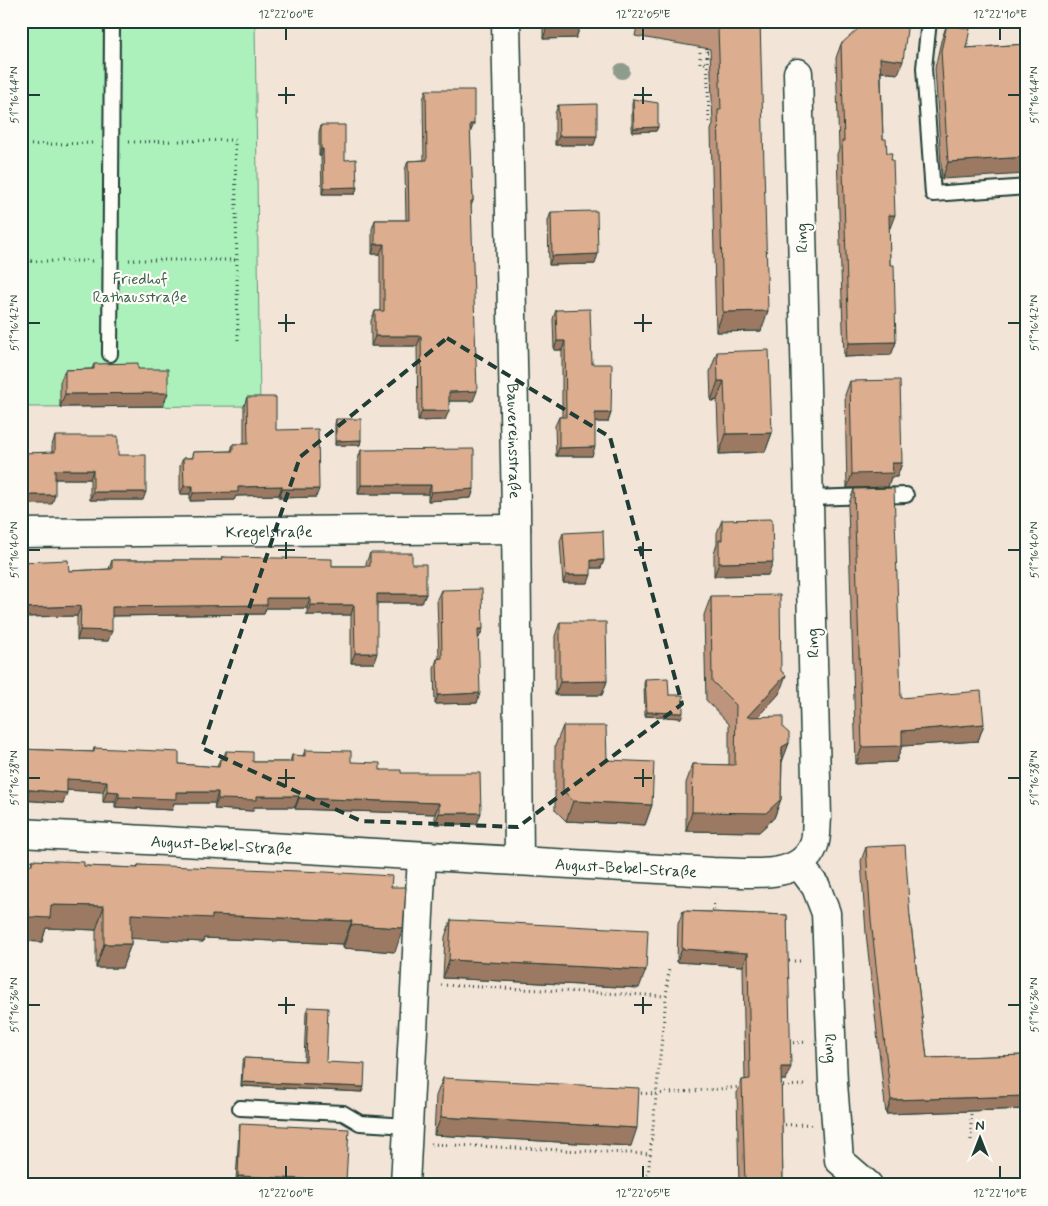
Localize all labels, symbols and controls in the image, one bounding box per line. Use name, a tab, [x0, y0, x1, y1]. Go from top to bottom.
text: 12°22'00"E	[258, 7, 314, 23]
text: 12°22'05"E	[616, 7, 671, 23]
text: 12°22'10"E	[973, 7, 1027, 23]
text: 51°16'44"N	[7, 66, 23, 124]
text: 51°16'44"N	[1027, 66, 1043, 124]
street label: Ring	[792, 223, 814, 253]
park label: Friedhof Rathausstraße	[93, 269, 188, 308]
text: 51°16'42"N	[7, 295, 23, 351]
text: 51°16'42"N	[1027, 295, 1043, 351]
street label: Bauvereinsstraße	[501, 383, 525, 499]
text: 51°16'40"N	[7, 521, 23, 579]
text: 51°16'40"N	[1027, 521, 1043, 579]
street label: Kregelstraße	[225, 522, 313, 544]
street label: Ring	[802, 628, 826, 658]
text: 51°16'38"N	[7, 750, 23, 806]
text: 51°16'38"N	[1027, 750, 1043, 806]
street label: August-Bebel-Straße	[150, 831, 293, 860]
street label: August-Bebel-Straße	[555, 854, 698, 883]
text: 51°16'36"N	[7, 977, 23, 1033]
text: 51°16'36"N	[1027, 977, 1043, 1033]
street label: Ring	[819, 1033, 841, 1064]
north arrow	[956, 1114, 1006, 1164]
text: N	[975, 1117, 985, 1135]
text: 12°22'00"E	[258, 1186, 314, 1202]
text: 12°22'05"E	[616, 1186, 671, 1202]
text: 12°22'10"E	[973, 1186, 1027, 1202]

